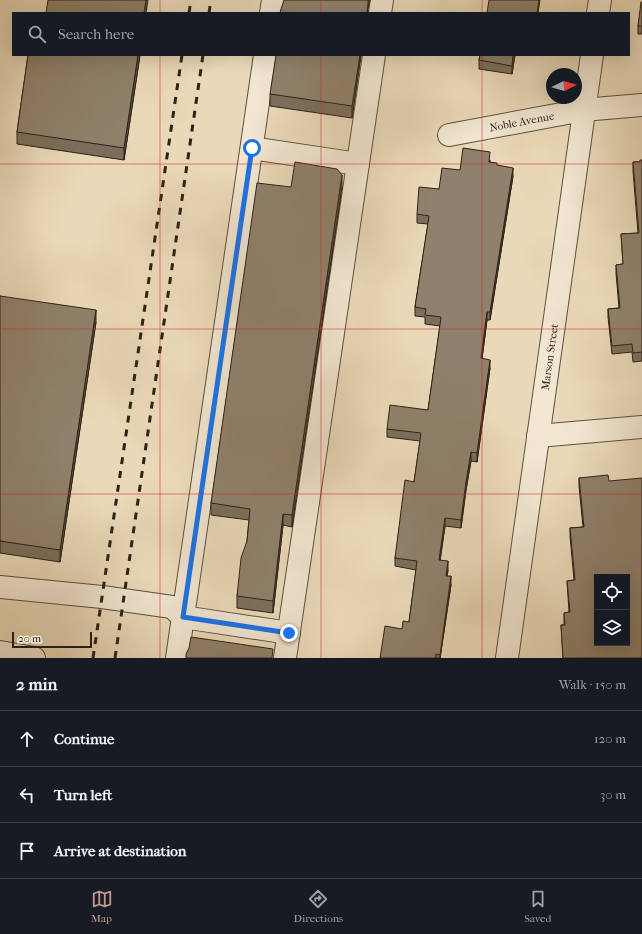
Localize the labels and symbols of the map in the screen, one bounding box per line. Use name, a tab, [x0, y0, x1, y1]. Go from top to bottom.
north arrow	[546, 68, 582, 104]
street label: Noble Avenue	[488, 109, 556, 134]
route start	[243, 139, 261, 157]
street label: Marson Street	[538, 323, 561, 391]
route end	[280, 624, 298, 642]
scale bar	[12, 630, 92, 649]

